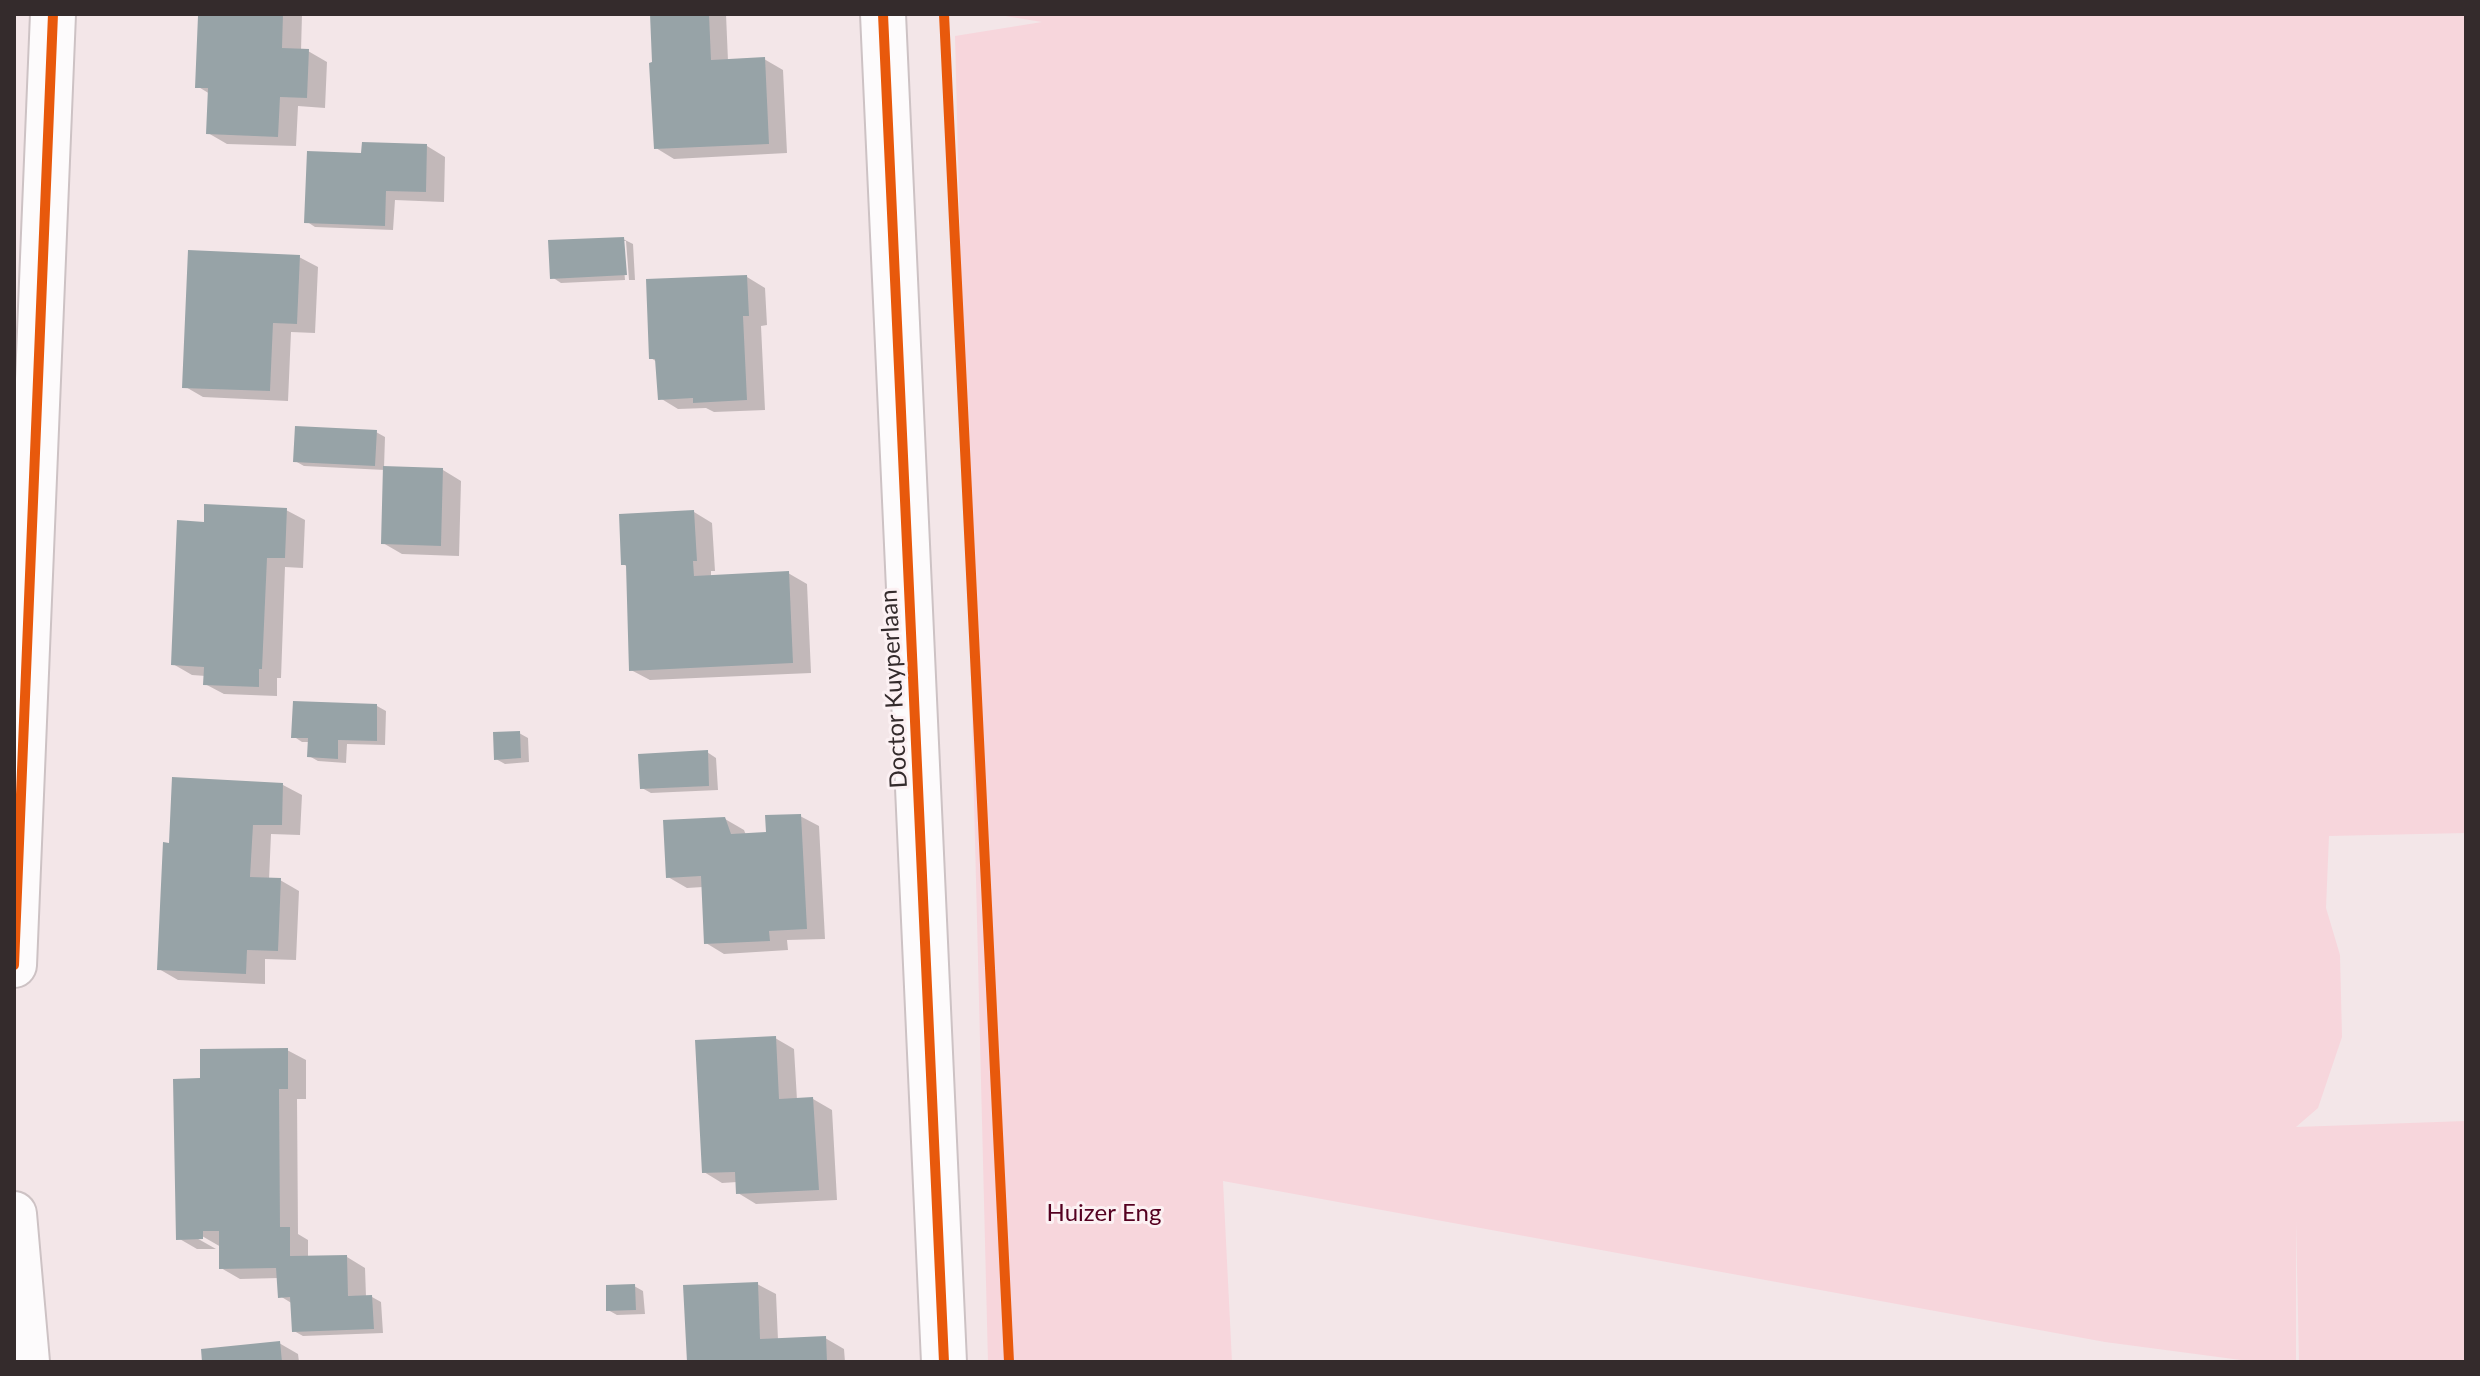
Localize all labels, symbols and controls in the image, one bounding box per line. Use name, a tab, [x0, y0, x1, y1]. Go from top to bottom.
street label: Doctor Kuyperlaan	[874, 589, 914, 789]
park label: Huizer Eng	[1047, 1199, 1161, 1227]

